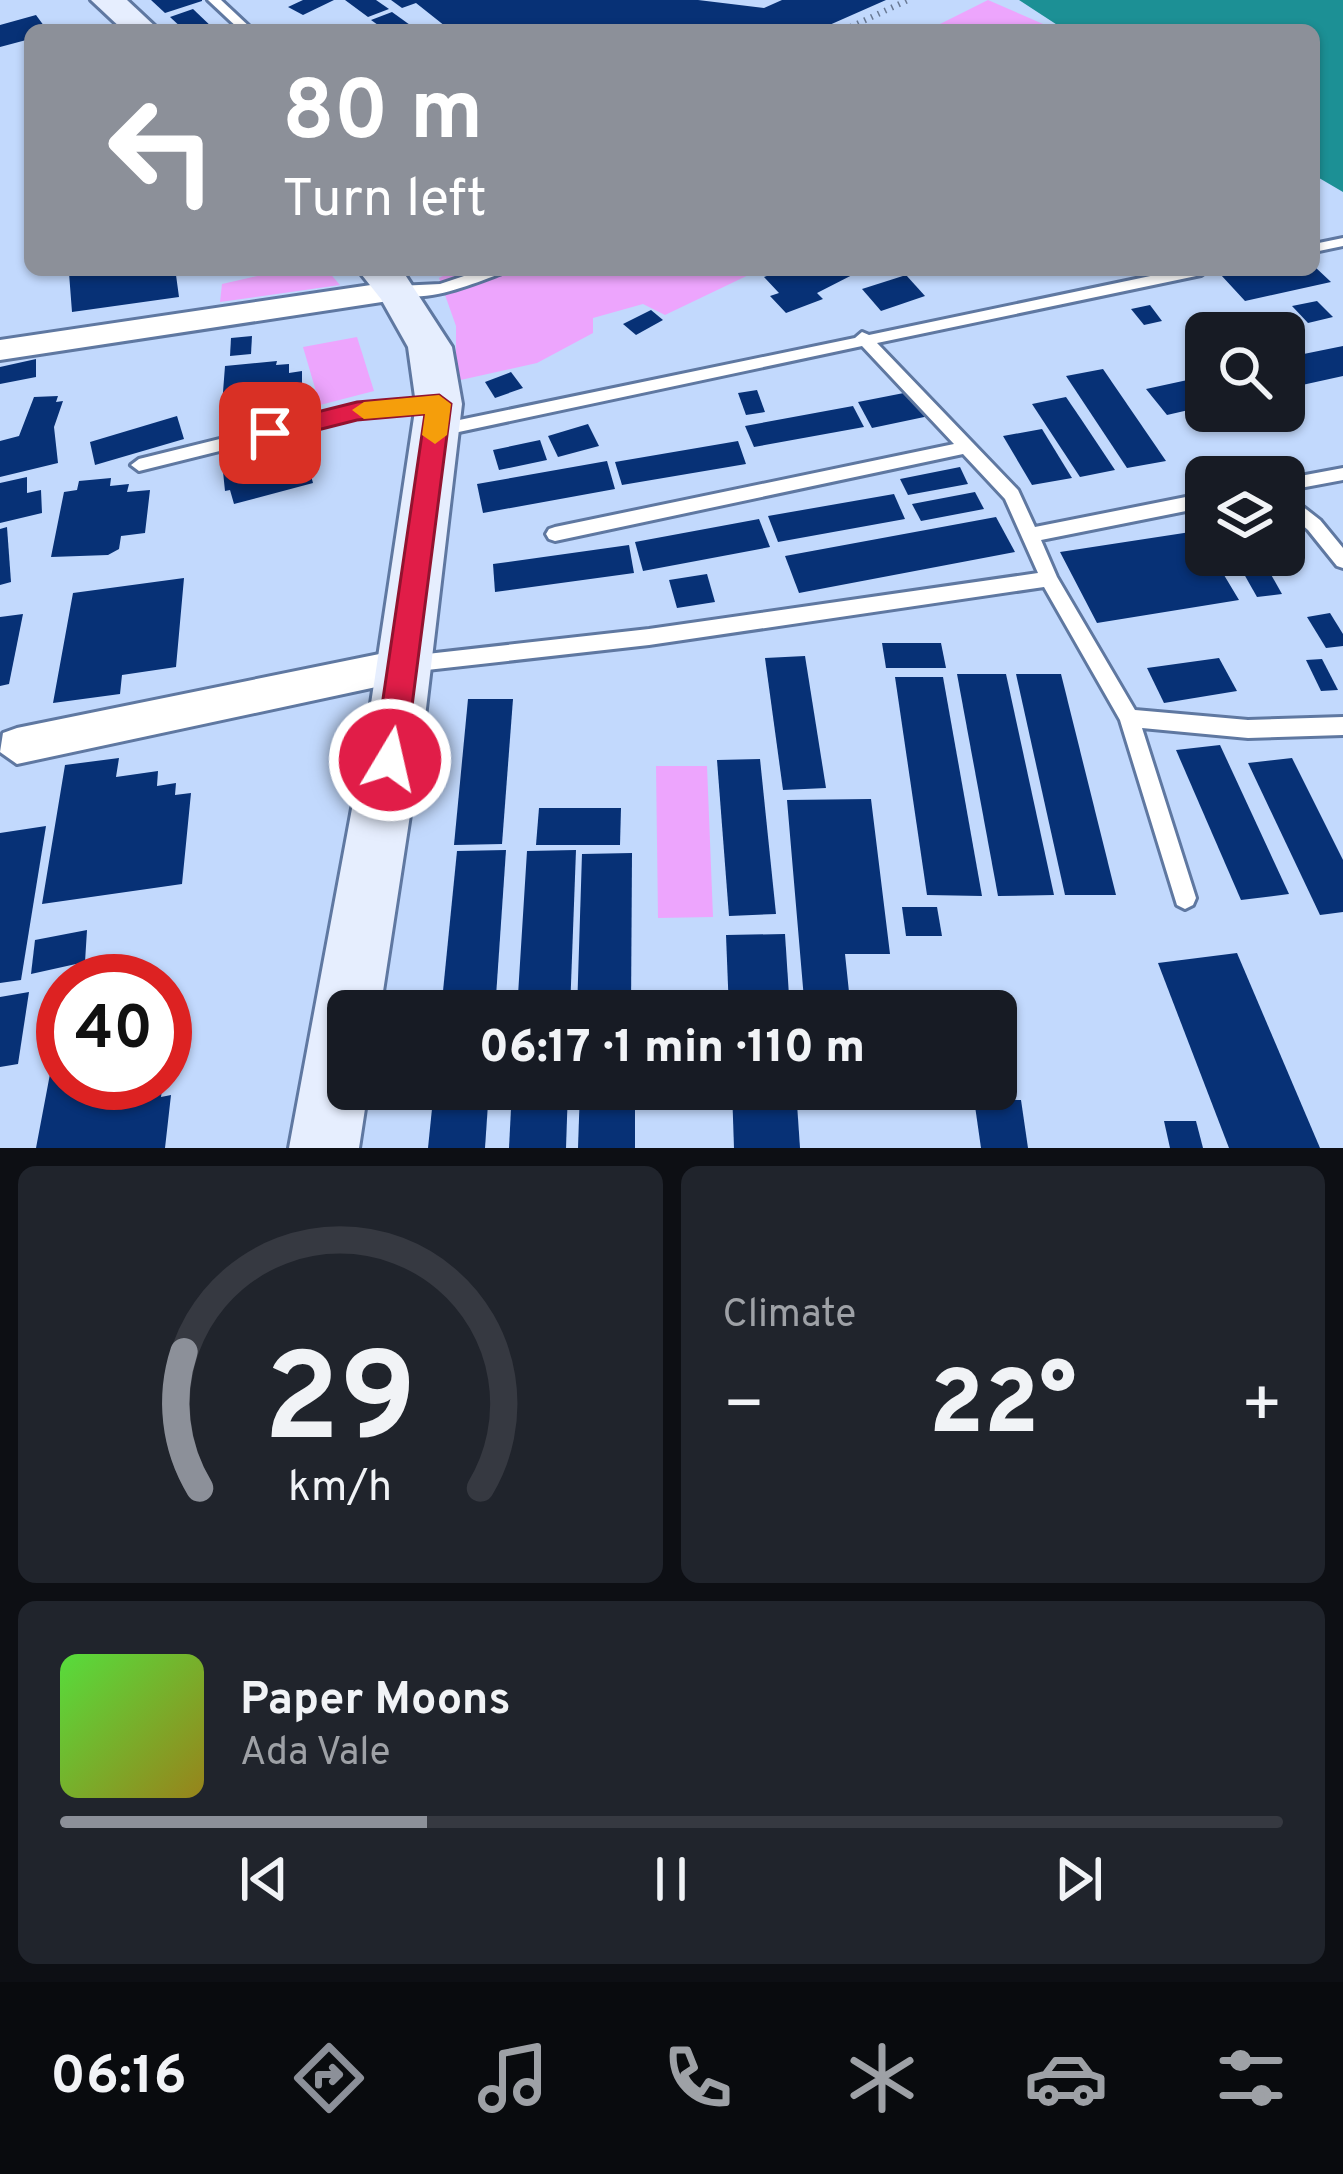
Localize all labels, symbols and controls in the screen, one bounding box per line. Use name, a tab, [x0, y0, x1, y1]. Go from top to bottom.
text: 80 m	[282, 63, 483, 169]
icon: left	[84, 72, 240, 228]
text: Turn left	[282, 167, 487, 236]
map controls	[1185, 312, 1305, 576]
button: search	[1185, 312, 1305, 432]
pin	[219, 382, 321, 484]
icon: arrive	[237, 400, 303, 466]
button: layers	[1185, 456, 1305, 576]
position arrow	[327, 697, 453, 823]
speed limit sign: 40	[36, 954, 192, 1110]
text: 06:17 · 1 min · 110 m	[479, 1021, 865, 1078]
text: Climate	[723, 1292, 856, 1341]
text: 29	[264, 1327, 417, 1485]
text: 22°	[929, 1352, 1077, 1465]
text: −	[723, 1367, 765, 1450]
text: +	[1240, 1367, 1283, 1450]
text: km/h	[288, 1461, 392, 1515]
text: Paper Moons	[240, 1673, 511, 1730]
text: Ada Vale	[240, 1730, 391, 1779]
icon: previous	[231, 1846, 297, 1912]
icon: pause	[638, 1846, 704, 1912]
icon: next	[1046, 1846, 1112, 1912]
icon: directions	[287, 2036, 371, 2120]
icon: music	[471, 2036, 555, 2120]
icon: phone	[656, 2036, 740, 2120]
icon: climate	[840, 2036, 924, 2120]
icon: car	[1024, 2036, 1108, 2120]
icon: filters	[1209, 2036, 1293, 2120]
text: 06:16	[50, 2044, 187, 2113]

